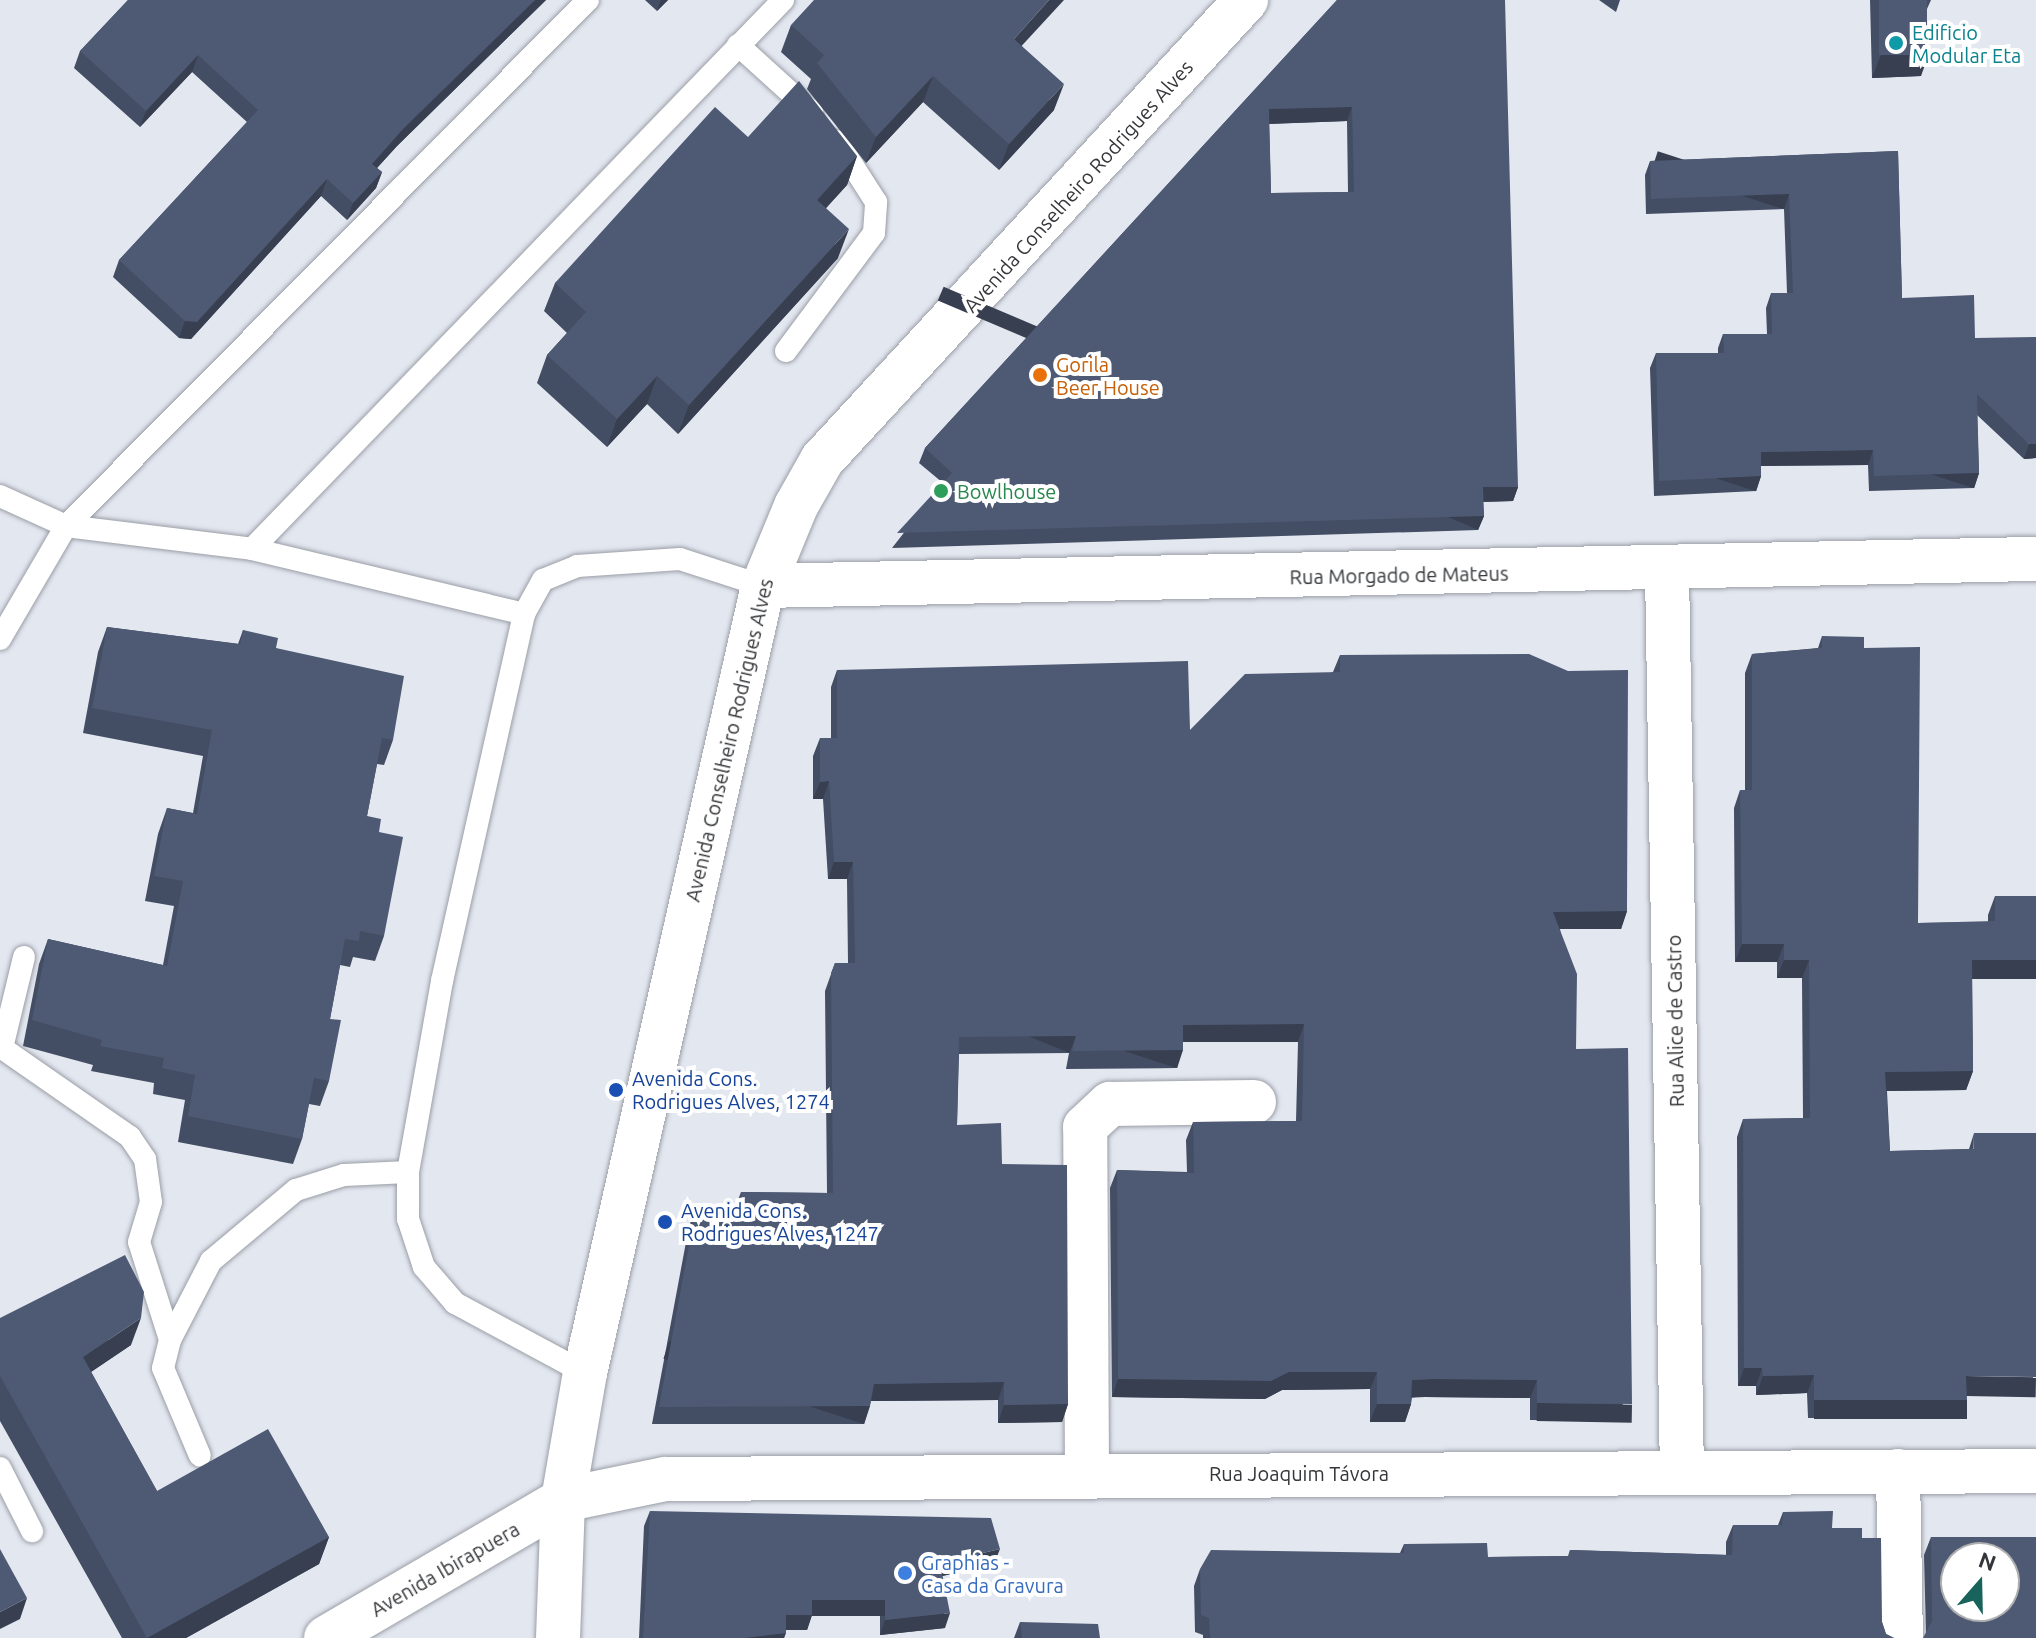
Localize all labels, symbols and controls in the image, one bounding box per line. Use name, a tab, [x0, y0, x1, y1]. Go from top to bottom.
place label: Edificio Modular Eta	[1912, 20, 2021, 67]
marker: Edificio Modular Eta	[1887, 34, 1905, 52]
street label: Avenida Conselheiro Rodrigues Alves	[958, 55, 1198, 317]
place label: Gorila Beer House	[1056, 352, 1160, 399]
marker: Gorila Beer House	[1031, 366, 1049, 384]
place label: Bowlhouse	[957, 479, 1056, 503]
marker: Bowlhouse	[932, 482, 950, 500]
street label: Rua Morgado de Mateus	[1289, 561, 1509, 589]
street label: Avenida Conselheiro Rodrigues Alves	[680, 576, 778, 904]
street label: Rua Alice de Castro	[1661, 935, 1689, 1107]
place label: Avenida Cons. Rodrigues Alves, 1274	[632, 1066, 830, 1113]
marker: Avenida Cons. Rodrigues Alves, 1274	[607, 1081, 625, 1099]
place label: Avenida Cons. Rodrigues Alves, 1247	[681, 1198, 879, 1245]
marker: Avenida Cons. Rodrigues Alves, 1247	[656, 1213, 674, 1231]
street label: Rua Joaquim Távora	[1209, 1461, 1389, 1485]
street label: Avenida Ibirapuera	[366, 1517, 524, 1621]
north arrow	[1940, 1542, 2020, 1622]
text: N	[1976, 1546, 2000, 1575]
place label: Graphias - Casa da Gravura	[921, 1550, 1064, 1597]
marker: Graphias - Casa da Gravura	[896, 1564, 914, 1582]

